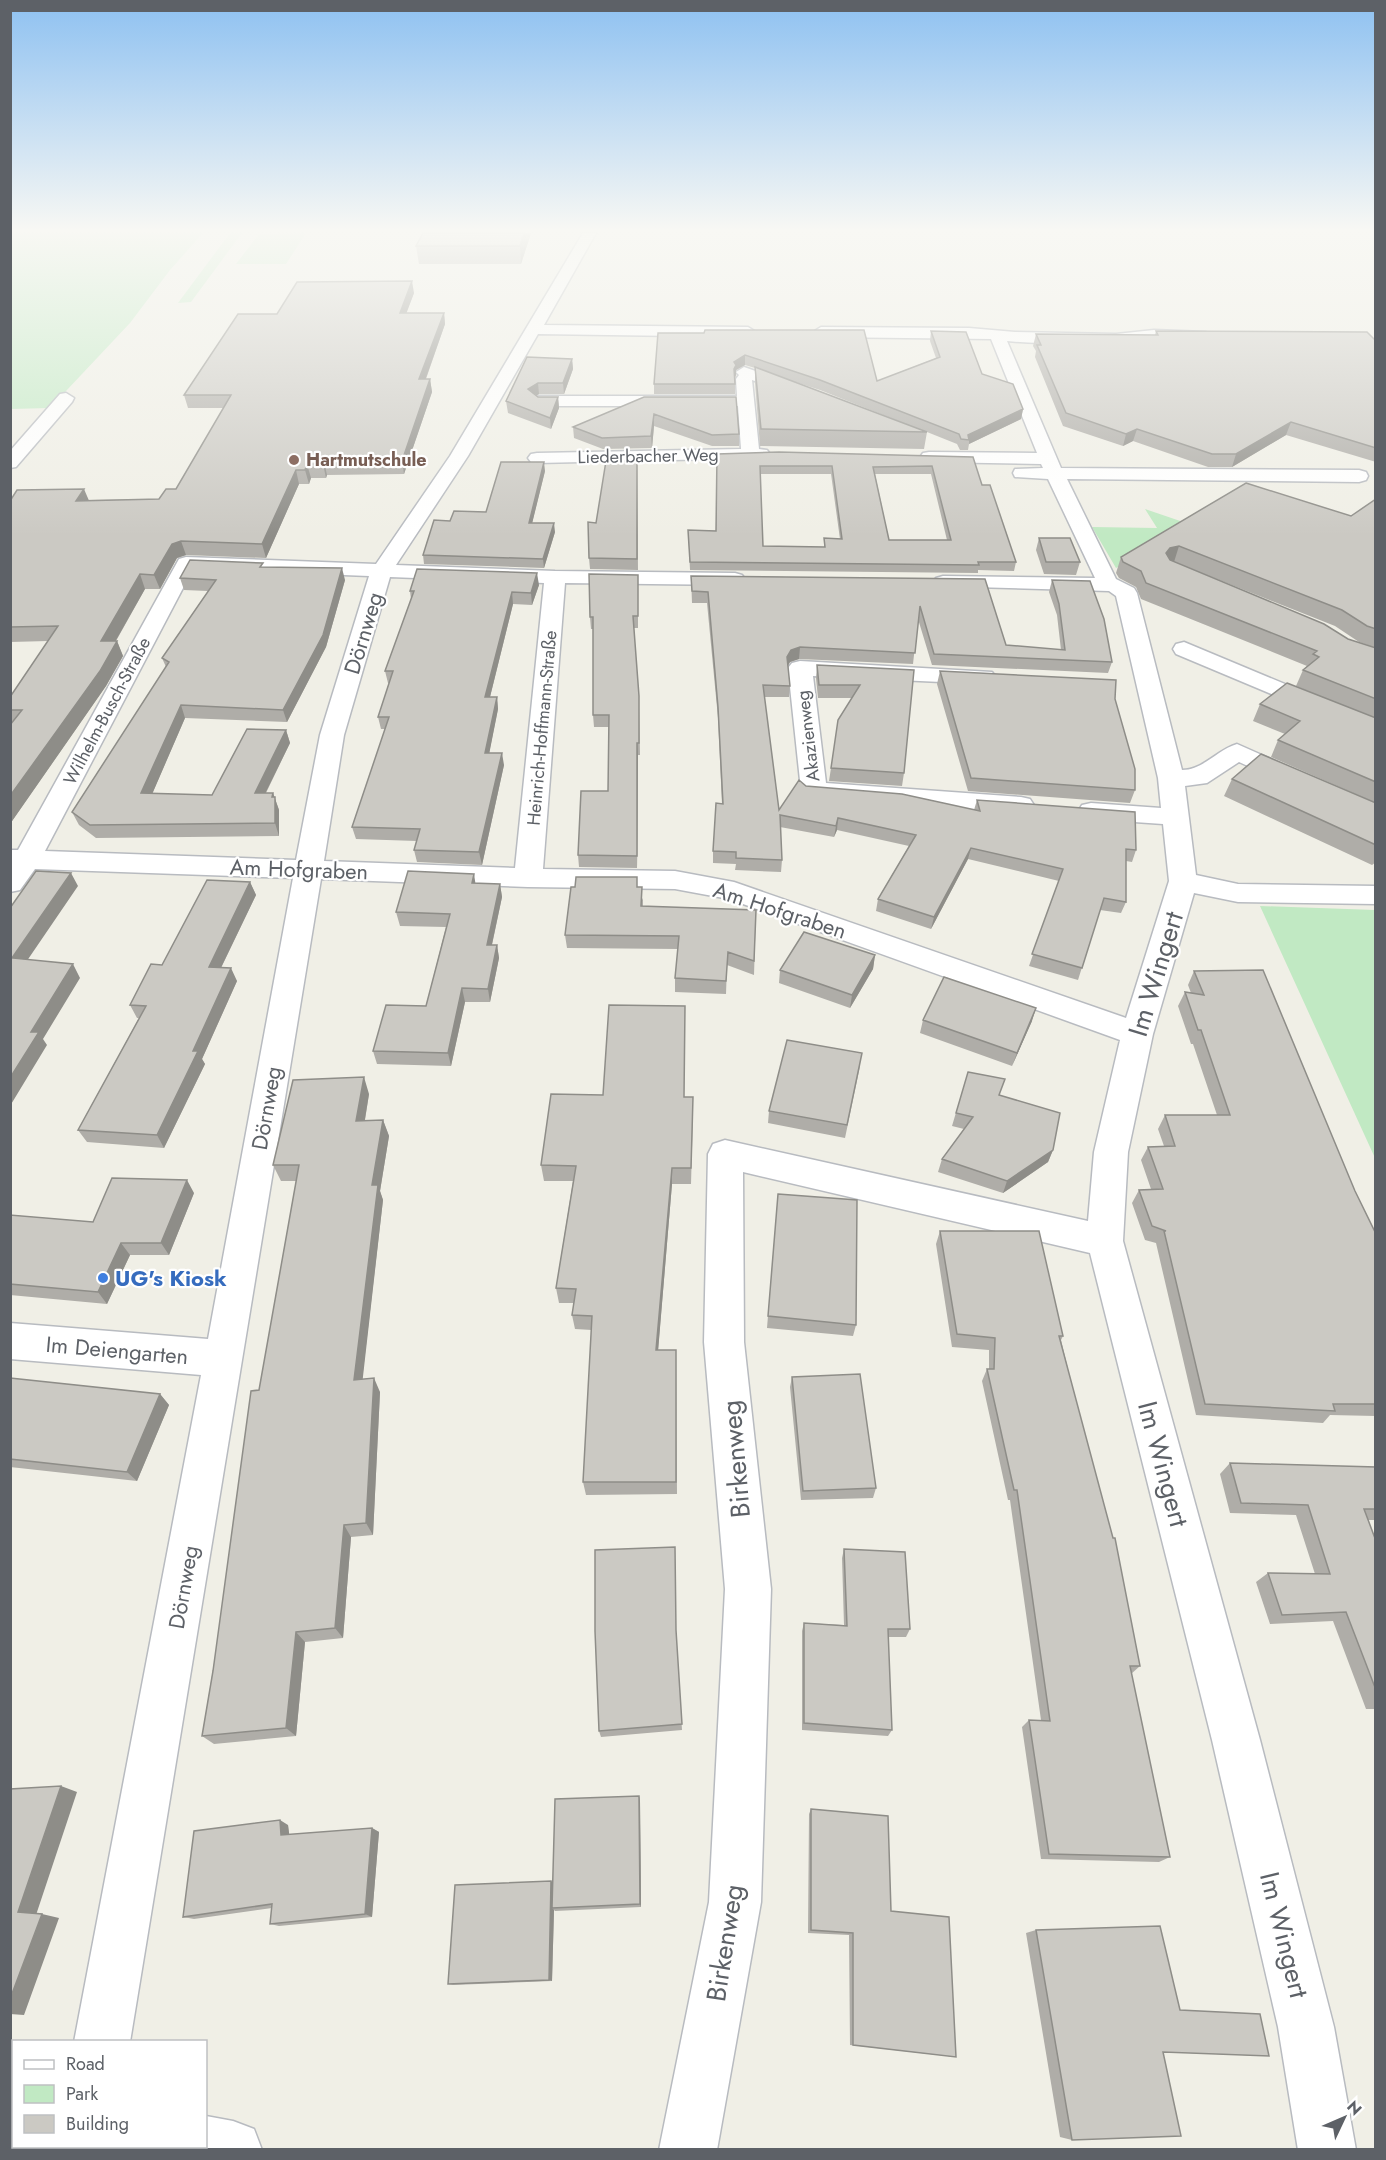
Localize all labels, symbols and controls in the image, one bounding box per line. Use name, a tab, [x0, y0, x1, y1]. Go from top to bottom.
street label: Liederbacher Weg	[577, 442, 719, 470]
place label: Hartmutschule	[306, 447, 427, 473]
marker: Hartmutschule	[287, 453, 301, 467]
street label: Dörnweg	[335, 588, 391, 678]
street label: Heinrich-Hoffmann-Straße	[521, 629, 563, 827]
street label: Wilhelm-Busch-Straße	[57, 632, 157, 790]
street label: Akazienweg	[790, 689, 826, 783]
street label: Am Hofgraben	[229, 851, 369, 887]
street label: Am Hofgraben	[709, 873, 851, 947]
street label: Im Wingert	[1118, 906, 1193, 1041]
street label: Dörnweg	[243, 1064, 289, 1152]
place label: UG's Kiosk	[115, 1262, 227, 1294]
marker: UG's Kiosk	[96, 1271, 110, 1285]
street label: Im Deiengarten	[44, 1328, 190, 1372]
street label: Im Wingert	[1128, 1397, 1199, 1532]
street label: Birkenweg	[711, 1399, 760, 1520]
street label: Dörnweg	[160, 1543, 206, 1631]
street label: Im Wingert	[1250, 1868, 1319, 2003]
street label: Birkenweg	[696, 1882, 753, 2004]
legend	[12, 2040, 207, 2148]
text: Road	[66, 2051, 105, 2077]
text: Park	[66, 2081, 98, 2107]
north arrow	[1314, 2088, 1374, 2148]
text: N	[1342, 2095, 1367, 2120]
text: Building	[66, 2111, 129, 2137]

